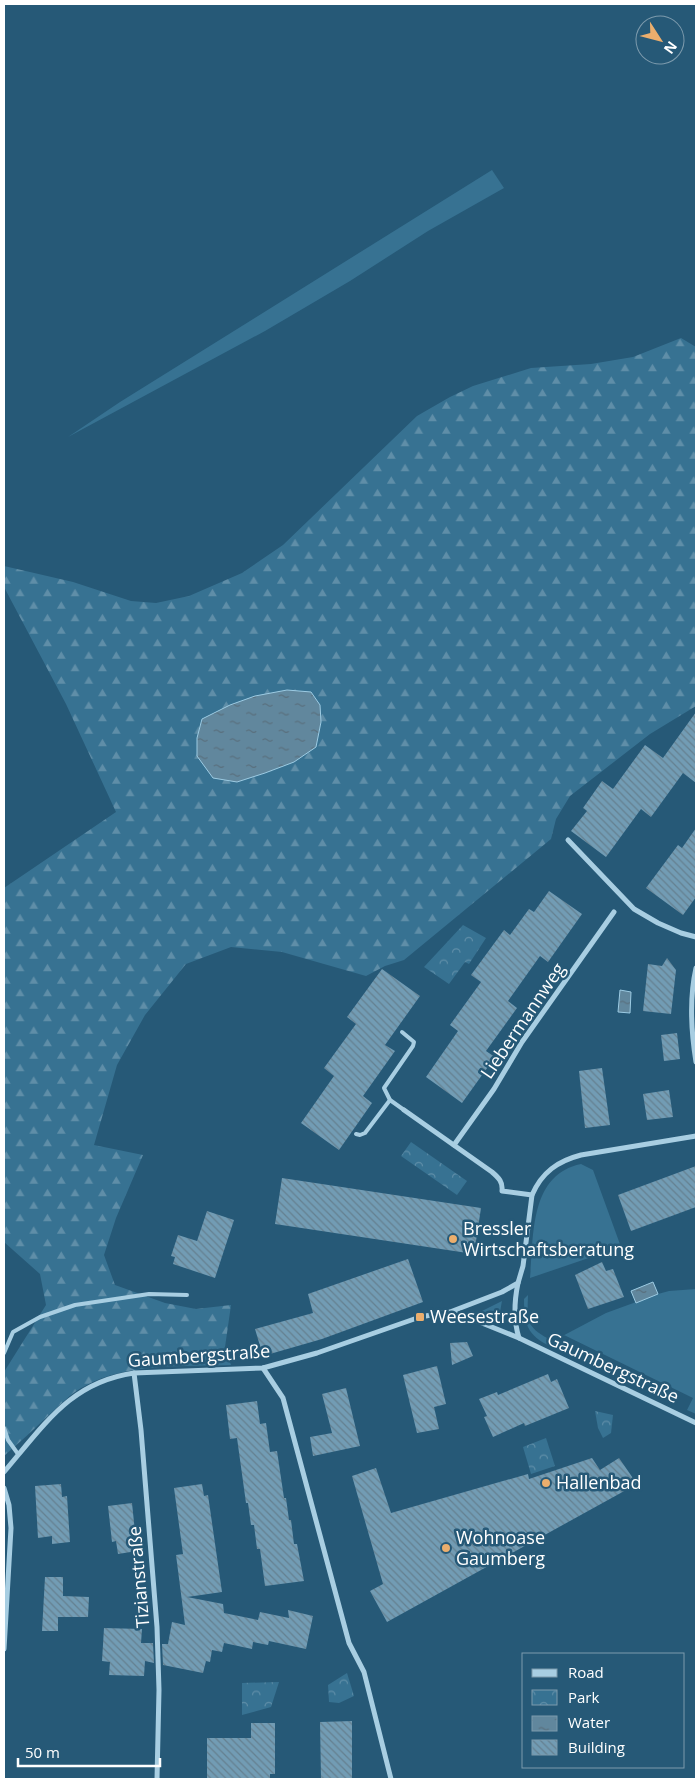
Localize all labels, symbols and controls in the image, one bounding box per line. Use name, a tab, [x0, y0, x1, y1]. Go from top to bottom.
north arrow	[635, 15, 685, 65]
text: N	[660, 38, 682, 58]
street label: Liebermannweg	[474, 958, 570, 1083]
place label: Bressler Wirtschaftsberatung	[463, 1216, 634, 1261]
marker: Bressler Wirtschaftsberatung	[447, 1233, 459, 1245]
place label: Weesestraße	[430, 1304, 539, 1328]
marker: Weesestraße	[414, 1311, 426, 1323]
street label: Gaumbergstraße	[544, 1326, 683, 1408]
street label: Gaumbergstraße	[127, 1338, 271, 1372]
place label: Hallenbad	[556, 1470, 642, 1494]
marker: Hallenbad	[540, 1477, 552, 1489]
street label: Tizianstraße	[122, 1525, 154, 1629]
place label: Wohnoase Gaumberg	[456, 1525, 545, 1570]
marker: Wohnoase Gaumberg	[440, 1542, 452, 1554]
legend	[522, 1653, 685, 1768]
text: Road	[568, 1662, 604, 1682]
text: Park	[568, 1687, 599, 1707]
text: Water	[568, 1712, 610, 1732]
scale bar	[18, 1736, 160, 1768]
text: Building	[568, 1737, 625, 1757]
text: 50 m	[25, 1742, 60, 1762]

